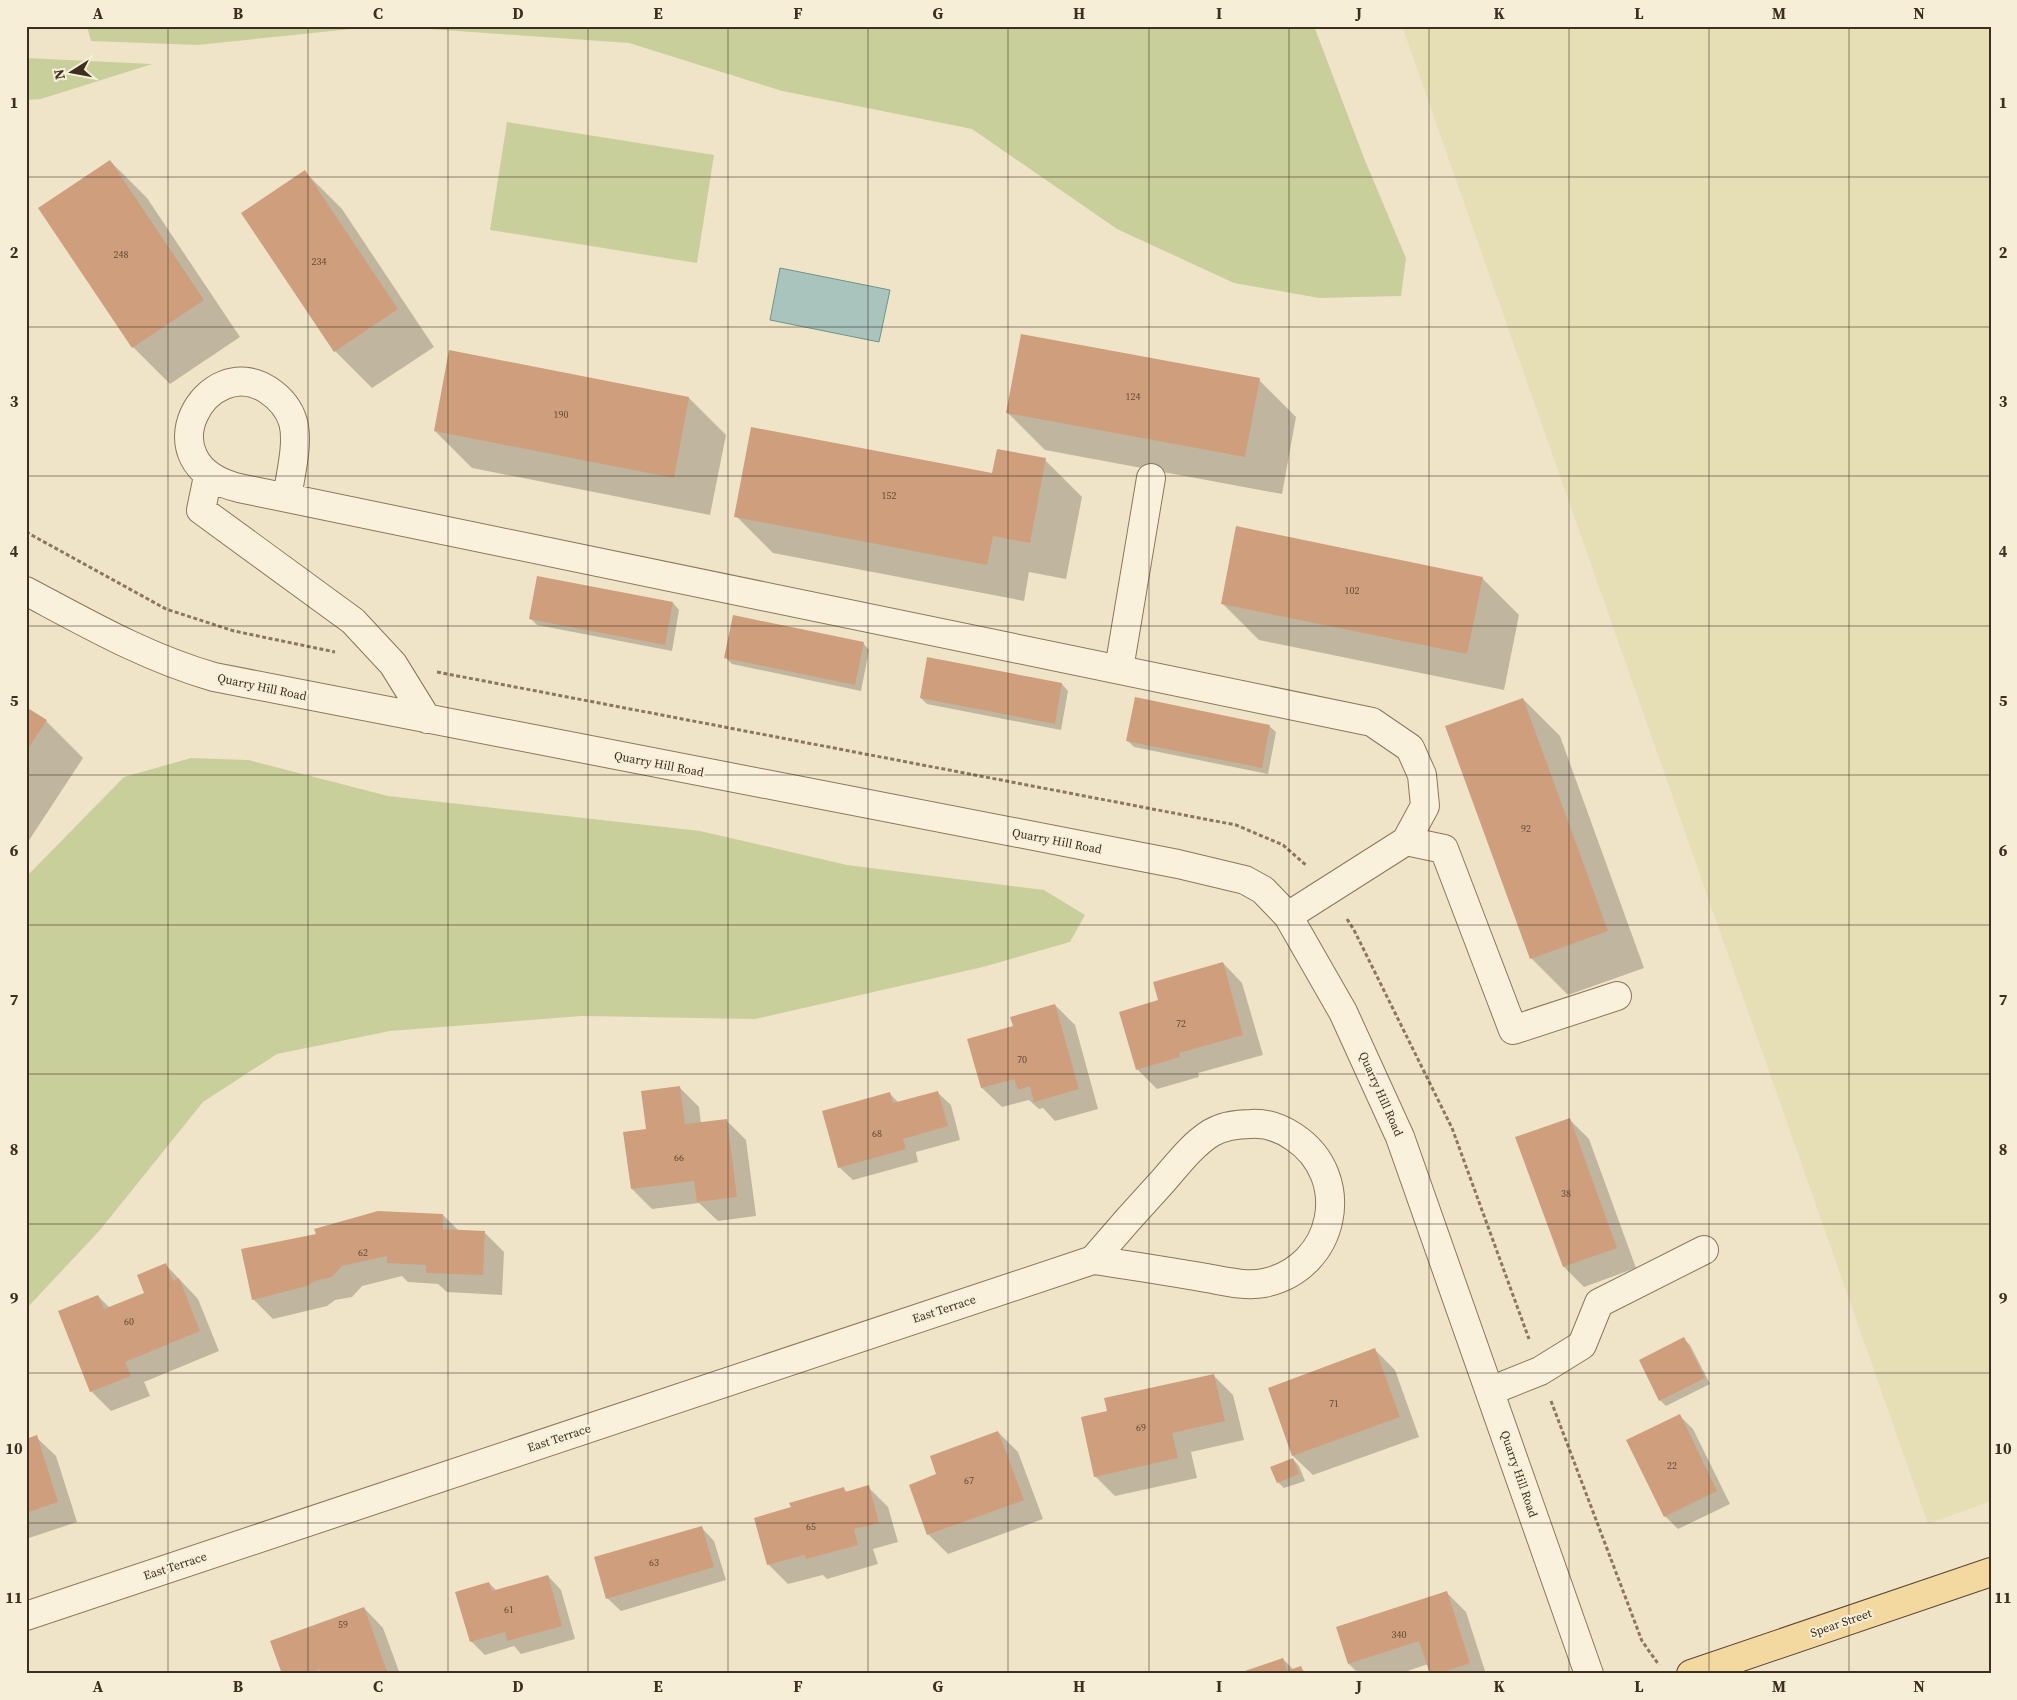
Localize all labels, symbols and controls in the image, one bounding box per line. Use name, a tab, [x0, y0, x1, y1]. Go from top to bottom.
text: A	[93, 2, 104, 24]
text: B	[233, 2, 244, 24]
text: C	[373, 2, 383, 24]
text: D	[512, 2, 524, 24]
text: E	[653, 2, 663, 24]
text: F	[793, 2, 803, 24]
text: G	[933, 2, 944, 24]
text: H	[1073, 2, 1085, 24]
text: I	[1216, 2, 1222, 24]
text: J	[1355, 2, 1362, 24]
text: K	[1493, 2, 1505, 24]
text: L	[1634, 2, 1644, 24]
text: M	[1772, 2, 1786, 24]
text: N	[1913, 2, 1925, 24]
north arrow	[48, 48, 98, 98]
text: N	[48, 68, 70, 81]
text: 1	[10, 91, 18, 113]
text: 1	[1999, 91, 2007, 113]
text: 2	[10, 241, 19, 263]
text: 2	[1999, 241, 2008, 263]
house number: 248	[114, 248, 129, 261]
house number: 234	[312, 255, 327, 268]
text: 3	[10, 390, 19, 412]
house number: 124	[1126, 390, 1141, 403]
text: 3	[1999, 390, 2008, 412]
house number: 190	[554, 408, 569, 421]
house number: 152	[882, 489, 897, 502]
text: 4	[10, 540, 19, 562]
text: 4	[1999, 540, 2008, 562]
house number: 102	[1345, 584, 1360, 597]
street label: Quarry Hill Road	[216, 670, 308, 704]
text: 5	[10, 689, 19, 711]
text: 5	[1999, 689, 2008, 711]
street label: Quarry Hill Road	[613, 747, 705, 781]
house number: 92	[1521, 822, 1531, 835]
street label: Quarry Hill Road	[1011, 824, 1103, 858]
text: 6	[10, 839, 19, 861]
text: 6	[1999, 839, 2008, 861]
text: 7	[10, 988, 19, 1010]
text: 7	[1999, 988, 2008, 1010]
house number: 72	[1176, 1017, 1186, 1030]
street label: Quarry Hill Road	[1355, 1049, 1407, 1139]
house number: 70	[1017, 1053, 1027, 1066]
house number: 68	[872, 1127, 882, 1140]
text: 8	[10, 1138, 18, 1160]
text: 8	[1999, 1138, 2007, 1160]
house number: 66	[674, 1151, 684, 1164]
house number: 38	[1561, 1187, 1571, 1200]
house number: 62	[358, 1246, 368, 1259]
text: 9	[10, 1287, 19, 1309]
text: 9	[1999, 1287, 2008, 1309]
street label: East Terrace	[910, 1291, 978, 1327]
house number: 60	[124, 1315, 134, 1328]
house number: 71	[1329, 1397, 1339, 1410]
street label: East Terrace	[525, 1420, 593, 1456]
house number: 69	[1136, 1421, 1146, 1434]
street label: Quarry Hill Road	[1497, 1428, 1541, 1520]
text: 10	[5, 1437, 23, 1459]
text: 10	[1994, 1437, 2012, 1459]
house number: 22	[1667, 1459, 1677, 1472]
house number: 67	[964, 1474, 974, 1487]
house number: 65	[806, 1520, 816, 1533]
street label: East Terrace	[141, 1548, 209, 1584]
house number: 63	[649, 1556, 659, 1569]
text: 11	[5, 1586, 23, 1608]
text: 11	[1994, 1586, 2012, 1608]
house number: 61	[504, 1603, 514, 1616]
street label: Spear Street	[1808, 1605, 1874, 1641]
house number: 59	[338, 1618, 348, 1631]
house number: 340	[1392, 1628, 1407, 1641]
text: A	[93, 1675, 104, 1697]
text: B	[233, 1675, 244, 1697]
text: C	[373, 1675, 383, 1697]
text: D	[512, 1675, 524, 1697]
text: E	[653, 1675, 663, 1697]
text: F	[793, 1675, 803, 1697]
text: G	[933, 1675, 944, 1697]
text: H	[1073, 1675, 1085, 1697]
text: I	[1216, 1675, 1222, 1697]
text: J	[1355, 1675, 1362, 1697]
text: K	[1493, 1675, 1505, 1697]
text: L	[1634, 1675, 1644, 1697]
text: M	[1772, 1675, 1786, 1697]
text: N	[1913, 1675, 1925, 1697]

